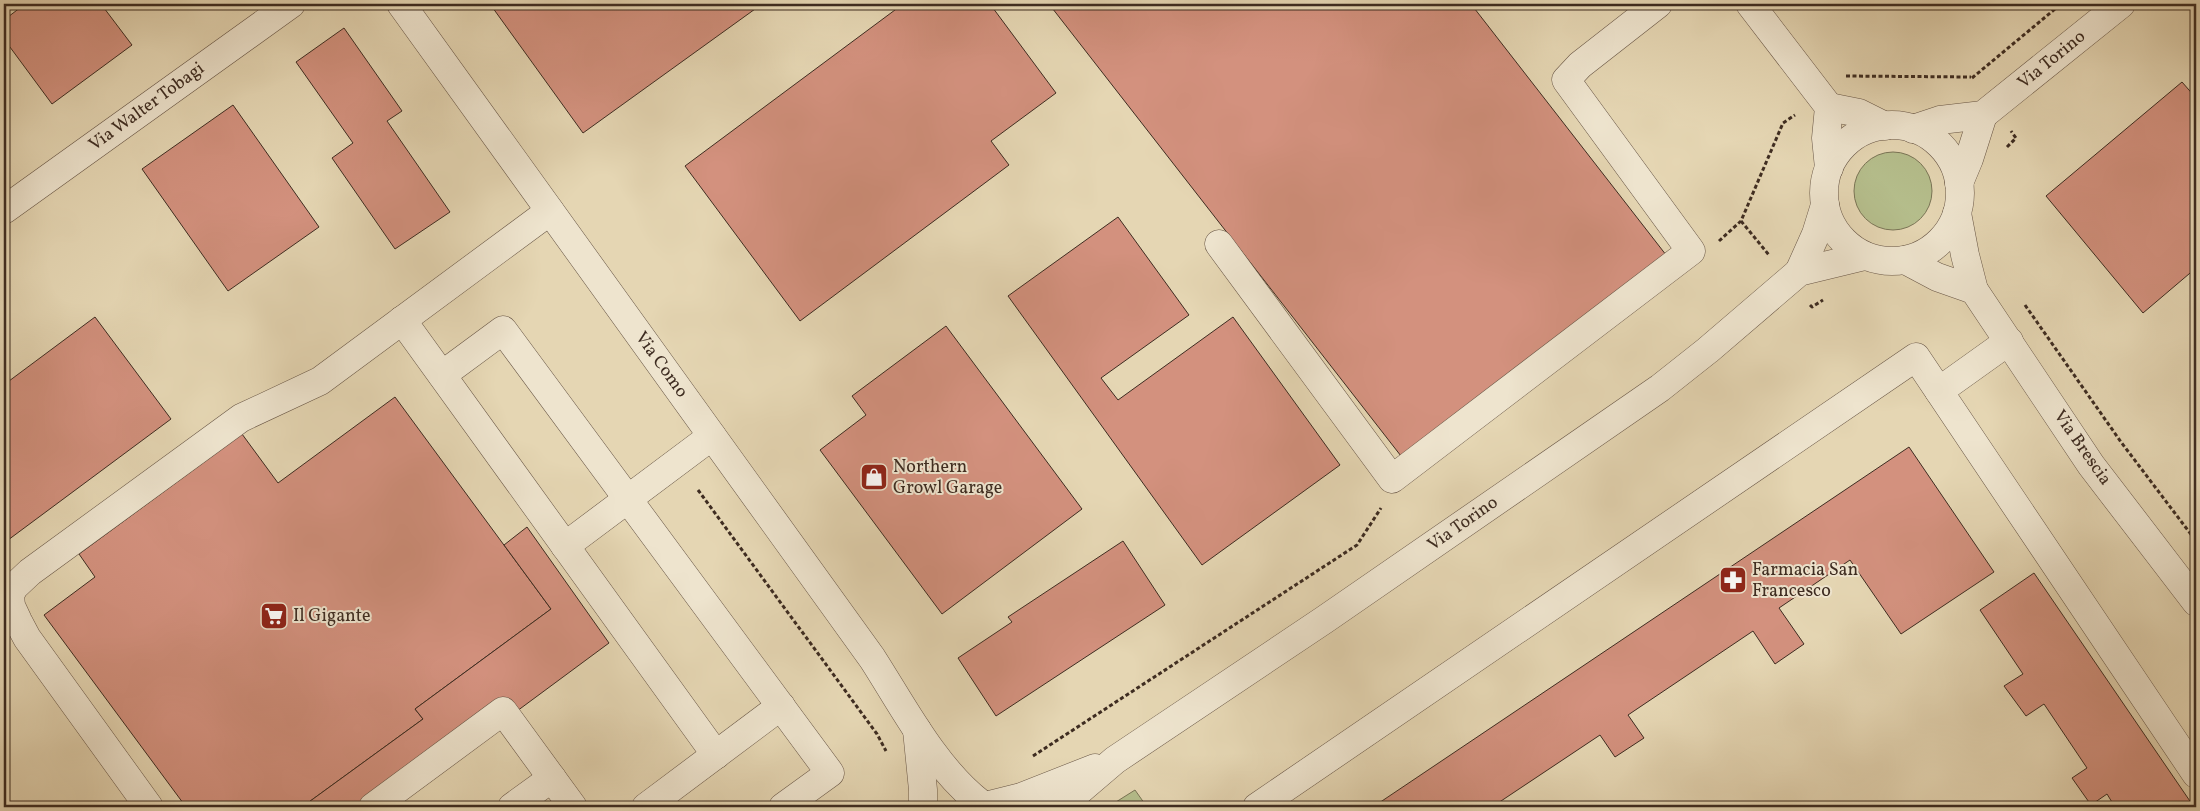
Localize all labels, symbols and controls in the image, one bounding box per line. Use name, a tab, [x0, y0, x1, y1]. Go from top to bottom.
street label: Via Torino	[2013, 25, 2091, 95]
street label: Via Walter Tobagi	[84, 57, 210, 157]
street label: Via Como	[628, 327, 694, 403]
street label: Via Brescia	[2047, 405, 2117, 491]
place label: Northern Growl Garage	[893, 455, 1002, 501]
shop icon: Northern Growl Garage	[859, 462, 889, 492]
street label: Via Torino	[1423, 491, 1503, 557]
place label: Farmacia San Francesco	[1752, 558, 1859, 604]
pharmacy icon: Farmacia San Francesco	[1718, 565, 1748, 595]
supermarket icon: Il Gigante	[259, 601, 289, 631]
place label: Il Gigante	[293, 604, 371, 629]

